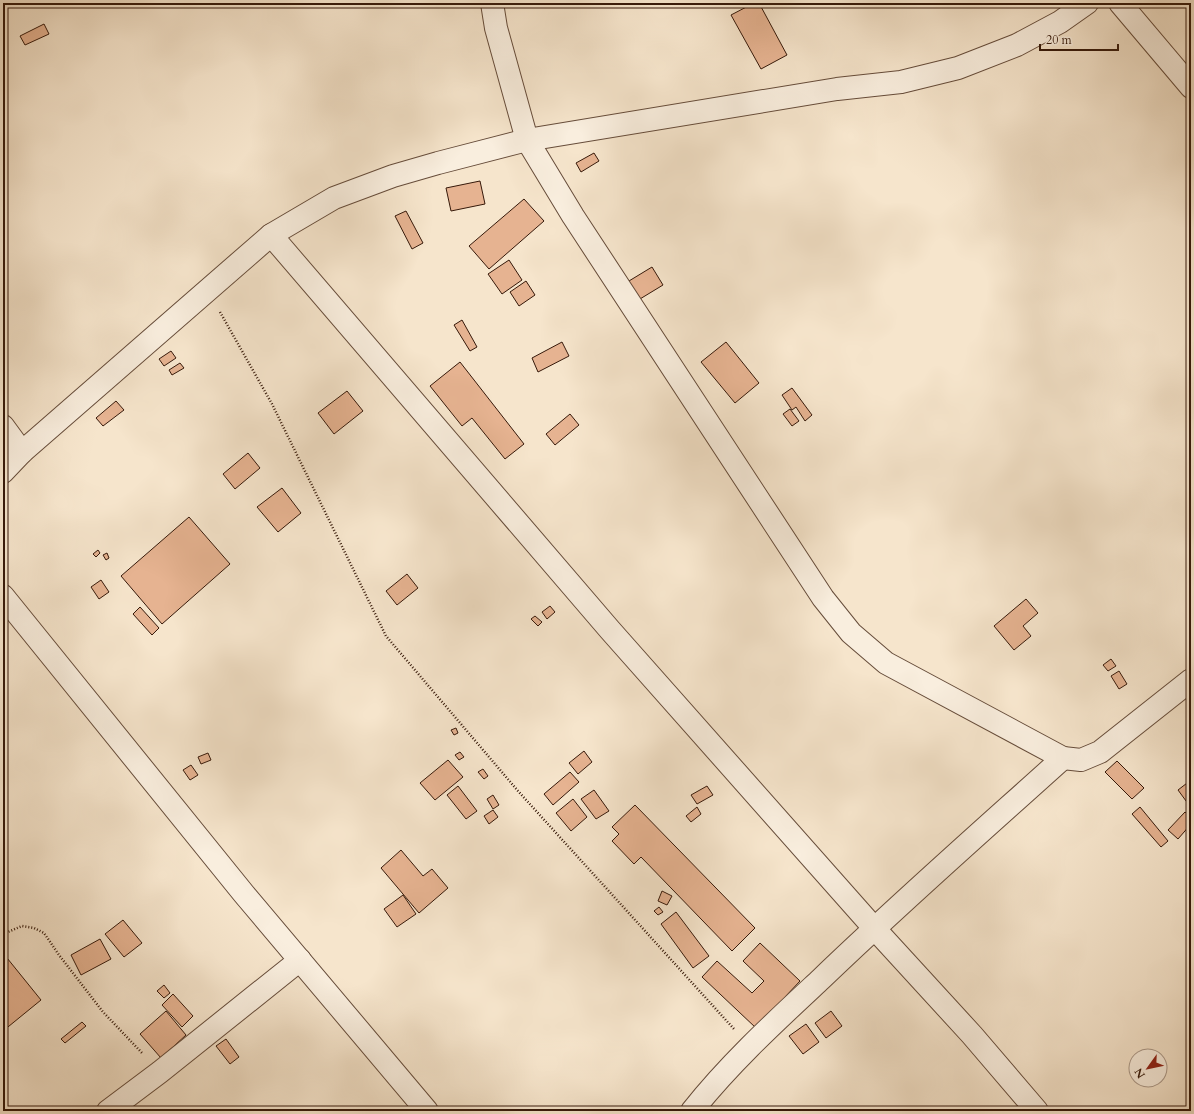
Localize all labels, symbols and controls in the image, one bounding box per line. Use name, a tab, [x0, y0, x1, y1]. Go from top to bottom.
scale bar	[1040, 26, 1118, 52]
text: 20 m	[1046, 32, 1073, 48]
north arrow	[1128, 1048, 1168, 1088]
text: N	[1131, 1065, 1149, 1081]

